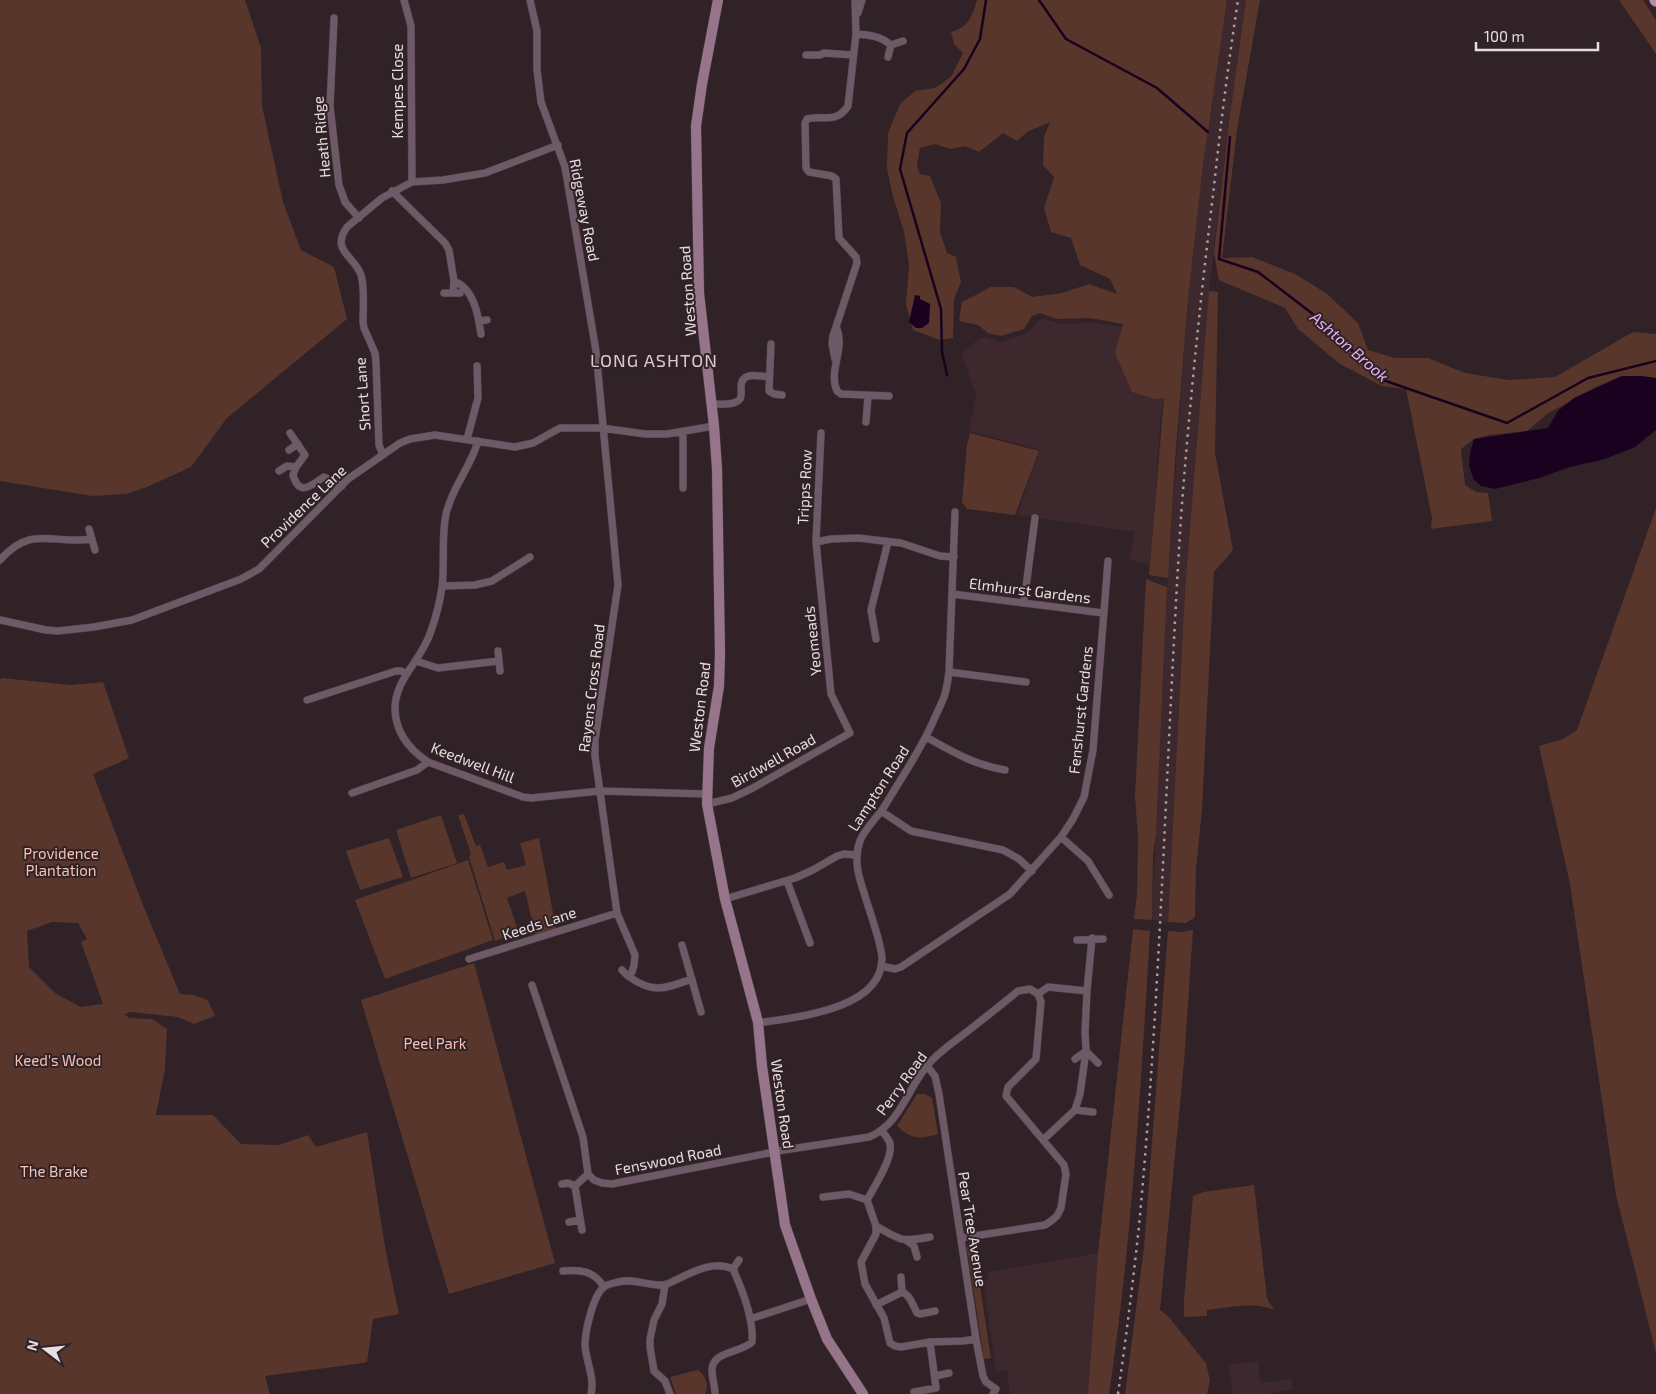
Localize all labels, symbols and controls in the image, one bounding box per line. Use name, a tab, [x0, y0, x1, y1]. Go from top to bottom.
scale bar	[1476, 20, 1598, 52]
text: 100 m	[1484, 27, 1525, 45]
street label: Kempes Close	[388, 44, 406, 138]
street label: Heath Ridge	[308, 95, 334, 179]
street label: Ridgeway Road	[566, 157, 604, 263]
street label: Weston Road	[675, 245, 699, 337]
water label: Ashton Brook	[1306, 306, 1393, 385]
district label: LONG ASHTON	[590, 349, 718, 371]
street label: Short Lane	[350, 357, 374, 431]
street label: Tripps Row	[793, 449, 815, 525]
street label: Providence Lane	[257, 461, 349, 551]
street label: Elmhurst Gardens	[968, 574, 1092, 606]
street label: Yeomeads	[799, 605, 825, 677]
street label: Rayens Cross Road	[574, 623, 608, 753]
street label: Fenshurst Gardens	[1064, 645, 1096, 775]
street label: Weston Road	[685, 661, 713, 753]
street label: Birdwell Road	[727, 729, 819, 791]
street label: Keedwell Hill	[429, 738, 518, 786]
street label: Lampton Road	[844, 742, 912, 834]
park label: Providence Plantation	[23, 844, 99, 879]
street label: Keeds Lane	[500, 903, 578, 943]
park label: Peel Park	[404, 1034, 467, 1052]
street label: Perry Road	[872, 1048, 930, 1118]
park label: Keed's Wood	[15, 1051, 101, 1069]
street label: Weston Road	[768, 1058, 798, 1150]
street label: Fenswood Road	[613, 1140, 723, 1178]
park label: The Brake	[20, 1162, 88, 1180]
street label: Pear Tree Avenue	[955, 1170, 991, 1288]
north arrow	[20, 1324, 70, 1374]
text: N	[22, 1338, 42, 1352]

